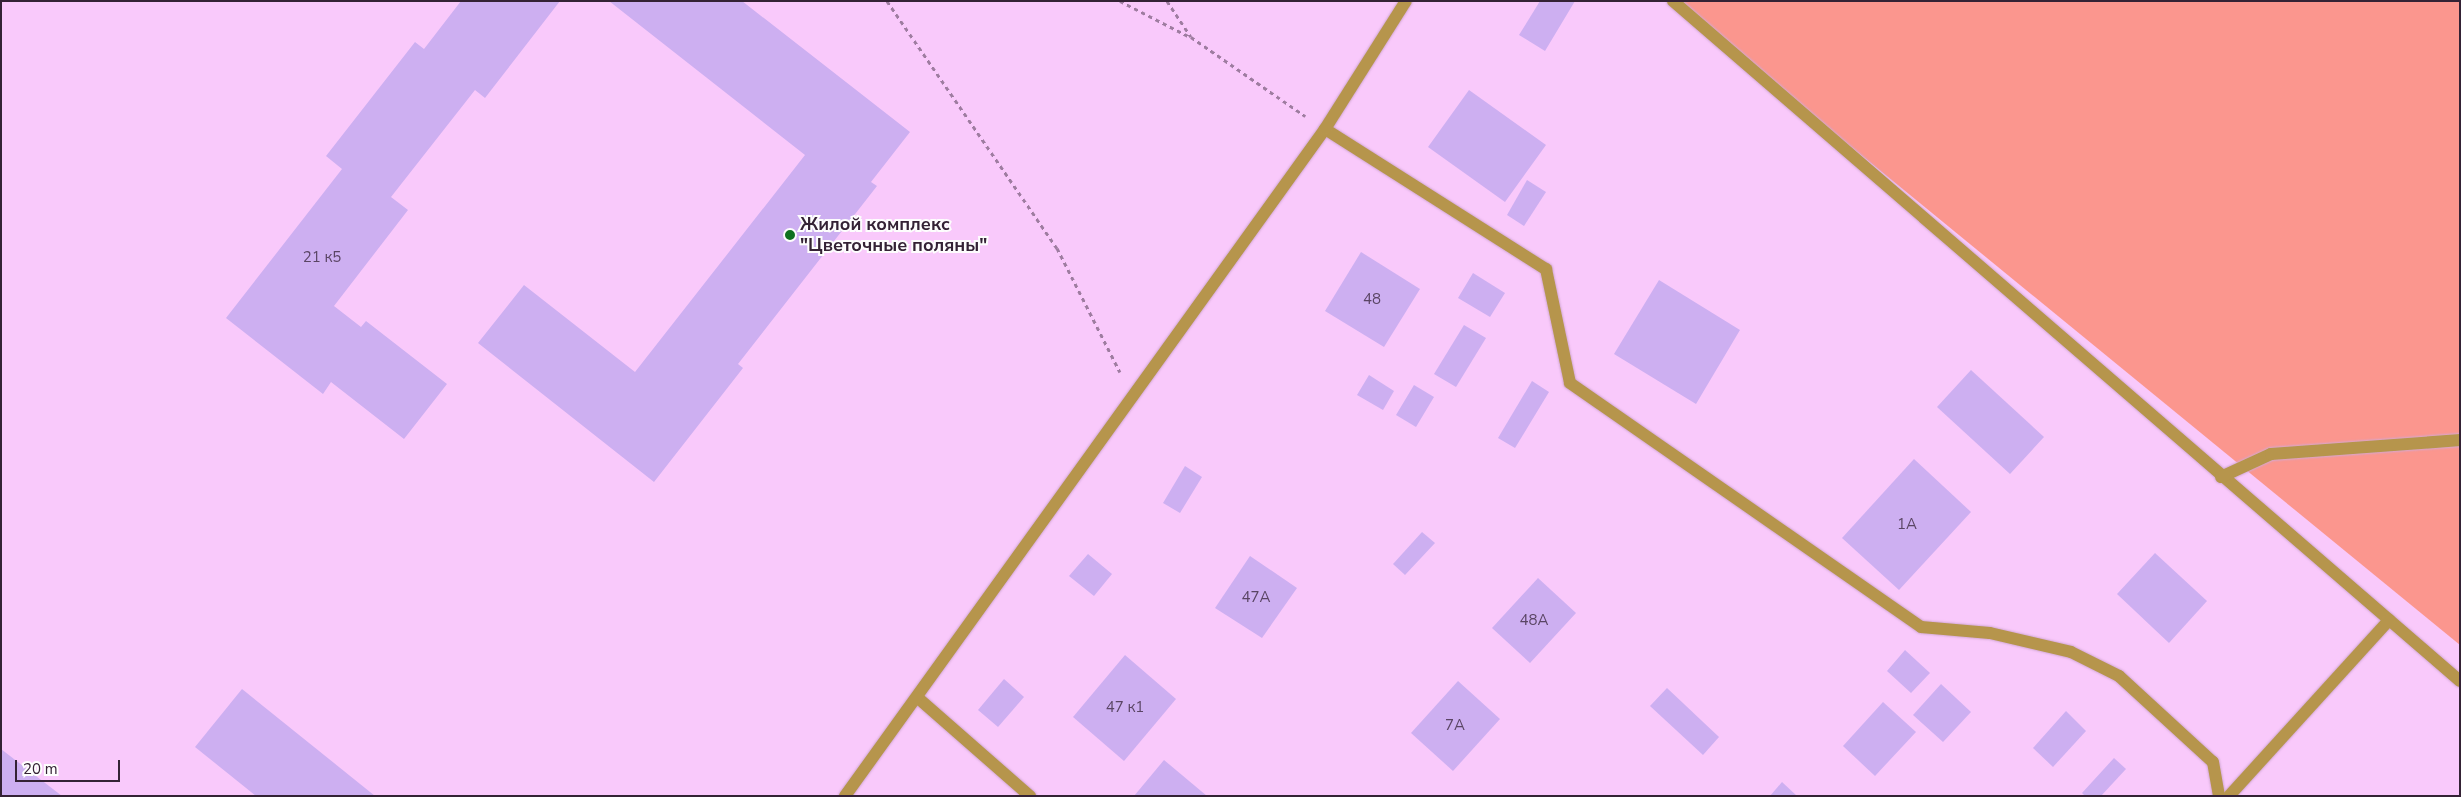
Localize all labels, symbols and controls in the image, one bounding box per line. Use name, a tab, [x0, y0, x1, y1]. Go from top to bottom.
place label: Жилой комплекс "Цветочные поляны"	[800, 214, 987, 256]
marker: Жилой комплекс "Цветочные поляны"	[784, 229, 796, 241]
house number: 21 к5	[303, 249, 341, 267]
house number: 48	[1363, 291, 1381, 309]
house number: 1А	[1897, 516, 1917, 534]
house number: 47А	[1242, 589, 1270, 607]
house number: 48А	[1520, 612, 1548, 630]
house number: 47 к1	[1106, 699, 1144, 717]
house number: 7А	[1445, 717, 1465, 735]
scale bar	[18, 750, 122, 782]
text: 20 m	[23, 759, 58, 779]

